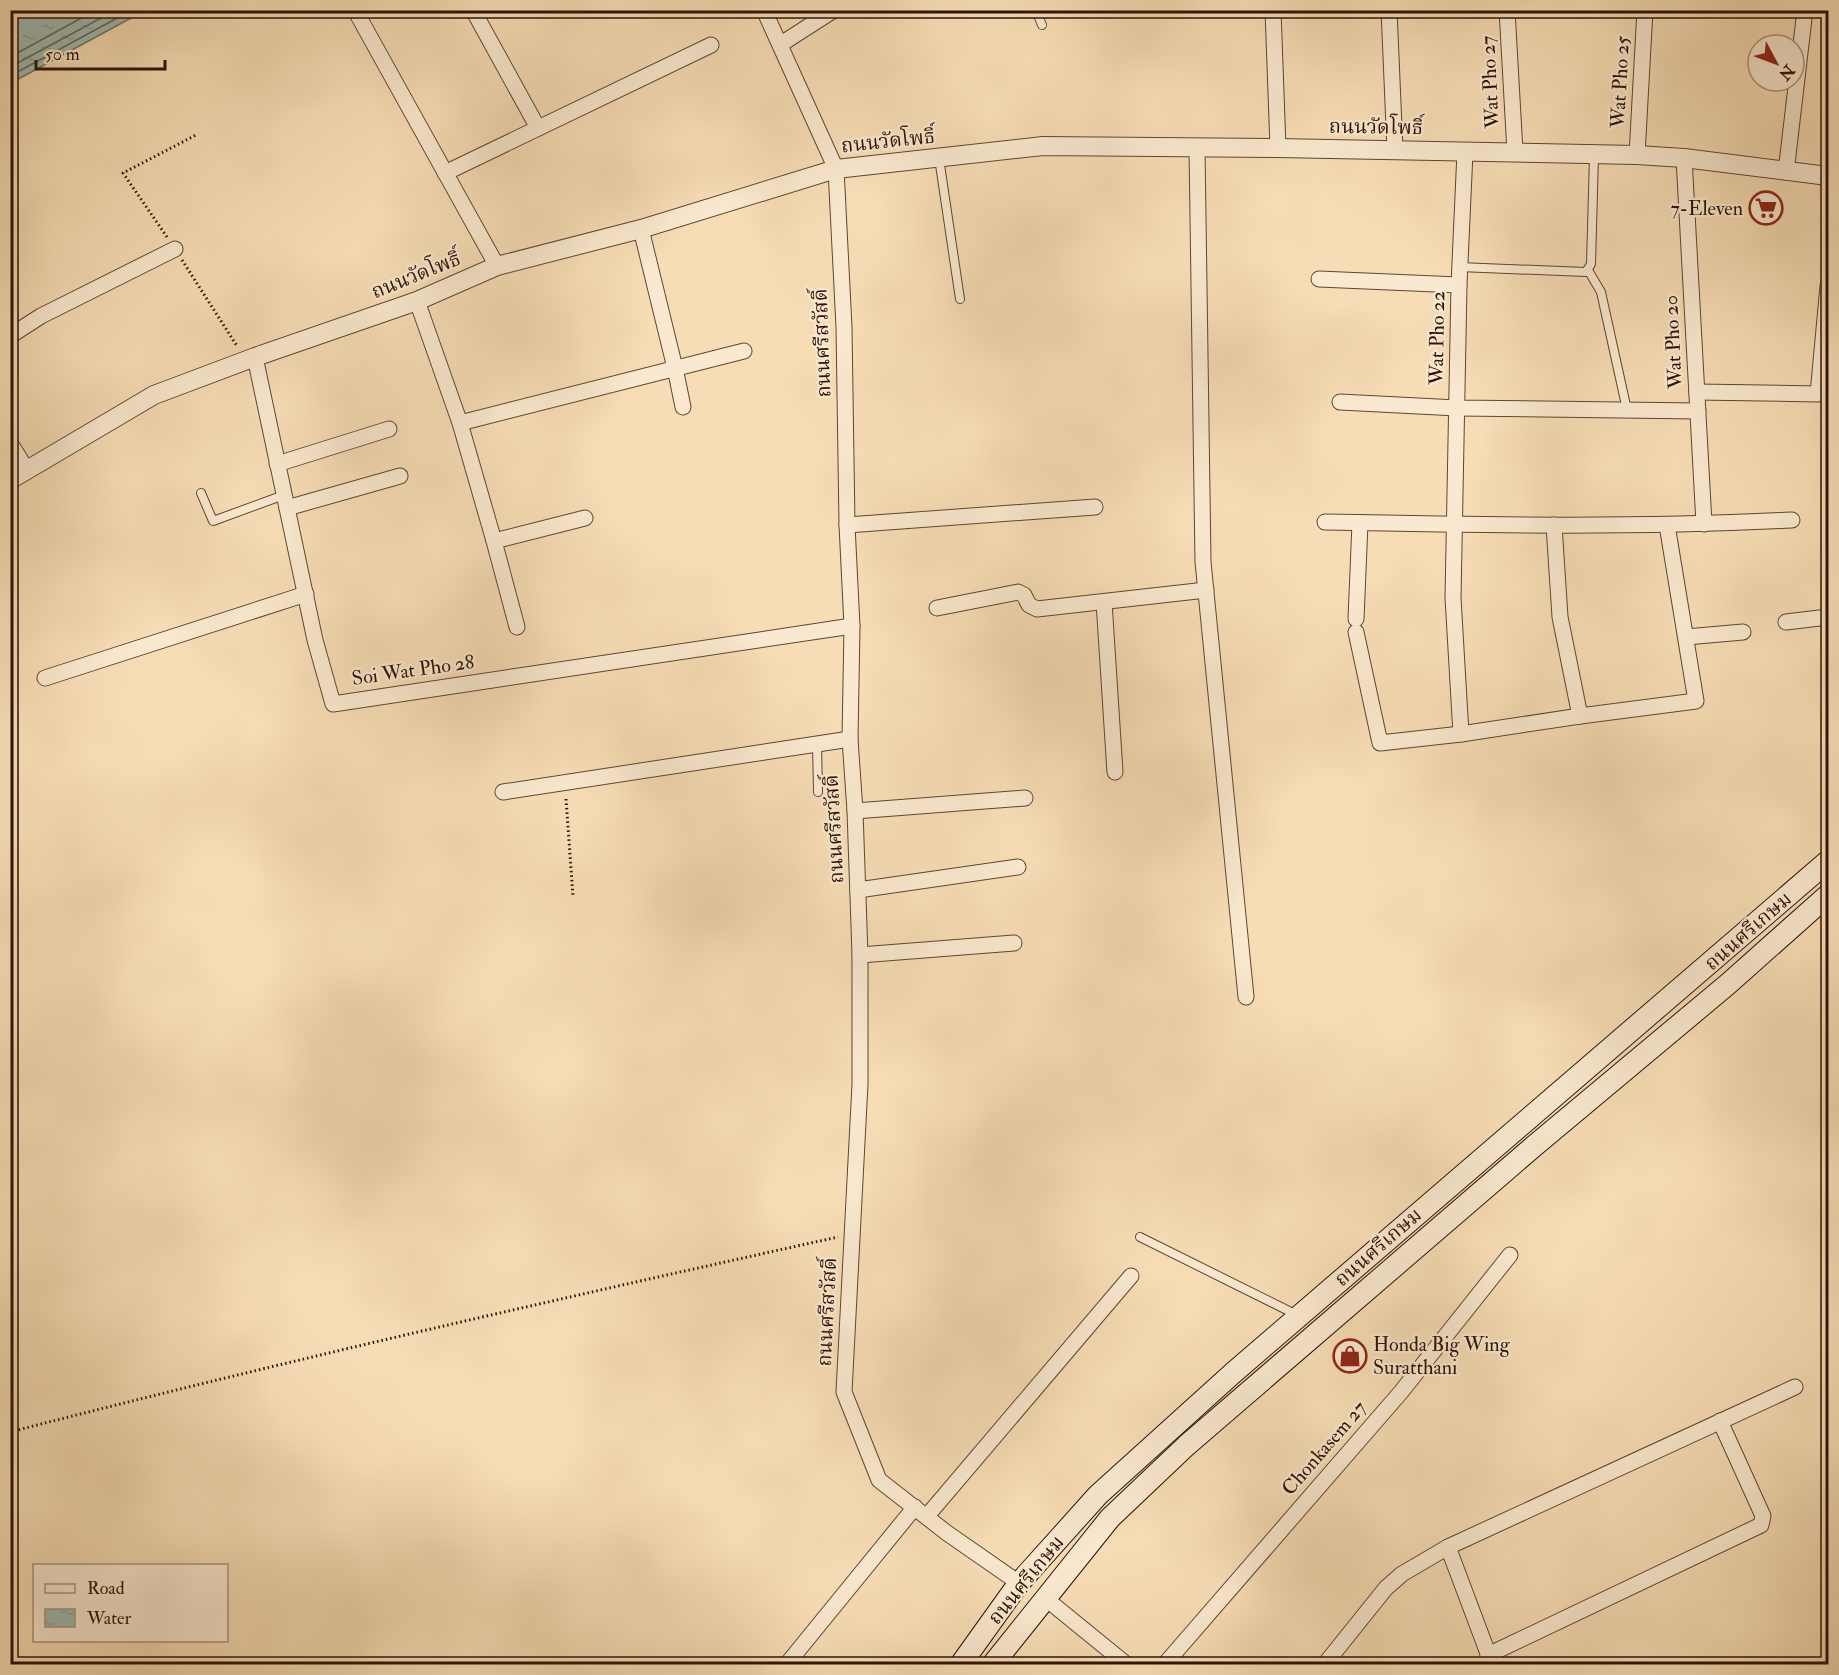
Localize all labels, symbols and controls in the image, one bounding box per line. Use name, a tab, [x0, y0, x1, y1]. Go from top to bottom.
scale bar	[36, 33, 165, 71]
north arrow	[1746, 33, 1806, 93]
street label: Wat Pho 27	[1475, 35, 1505, 130]
street label: Wat Pho 25	[1605, 35, 1635, 130]
text: 50 m	[45, 43, 80, 66]
text: N	[1774, 59, 1799, 85]
street label: ถนนวัดโพธิ์	[1329, 111, 1425, 140]
street label: ถนนวัดโพธิ์	[839, 121, 938, 158]
supermarket icon: 7-Eleven	[1748, 190, 1784, 226]
place label: 7-Eleven	[1670, 196, 1743, 221]
street label: ถนนวัดโพธิ์	[367, 243, 466, 304]
street label: ถนนศรีสวัสดิ์	[805, 287, 836, 398]
street label: Wat Pho 22	[1424, 291, 1450, 386]
street label: Wat Pho 20	[1658, 294, 1688, 391]
street label: Soi Wat Pho 28	[350, 649, 476, 691]
street label: ถนนศรีสวัสดิ์	[816, 773, 849, 884]
street label: ถนนศรีเกษม	[1699, 886, 1797, 976]
street label: ถนนศรีเกษม	[1329, 1202, 1427, 1292]
street label: ถนนศรีสวัสดิ์	[809, 1255, 842, 1367]
place label: Honda Big Wing Suratthani	[1373, 1332, 1511, 1380]
shop icon: Honda Big Wing Suratthani	[1332, 1338, 1368, 1374]
street label: Chonkasem 27	[1276, 1396, 1372, 1500]
street label: ถนนศรีเกษม	[982, 1530, 1070, 1630]
legend	[33, 1564, 228, 1642]
text: Road	[87, 1577, 125, 1600]
text: Water	[86, 1607, 131, 1630]

